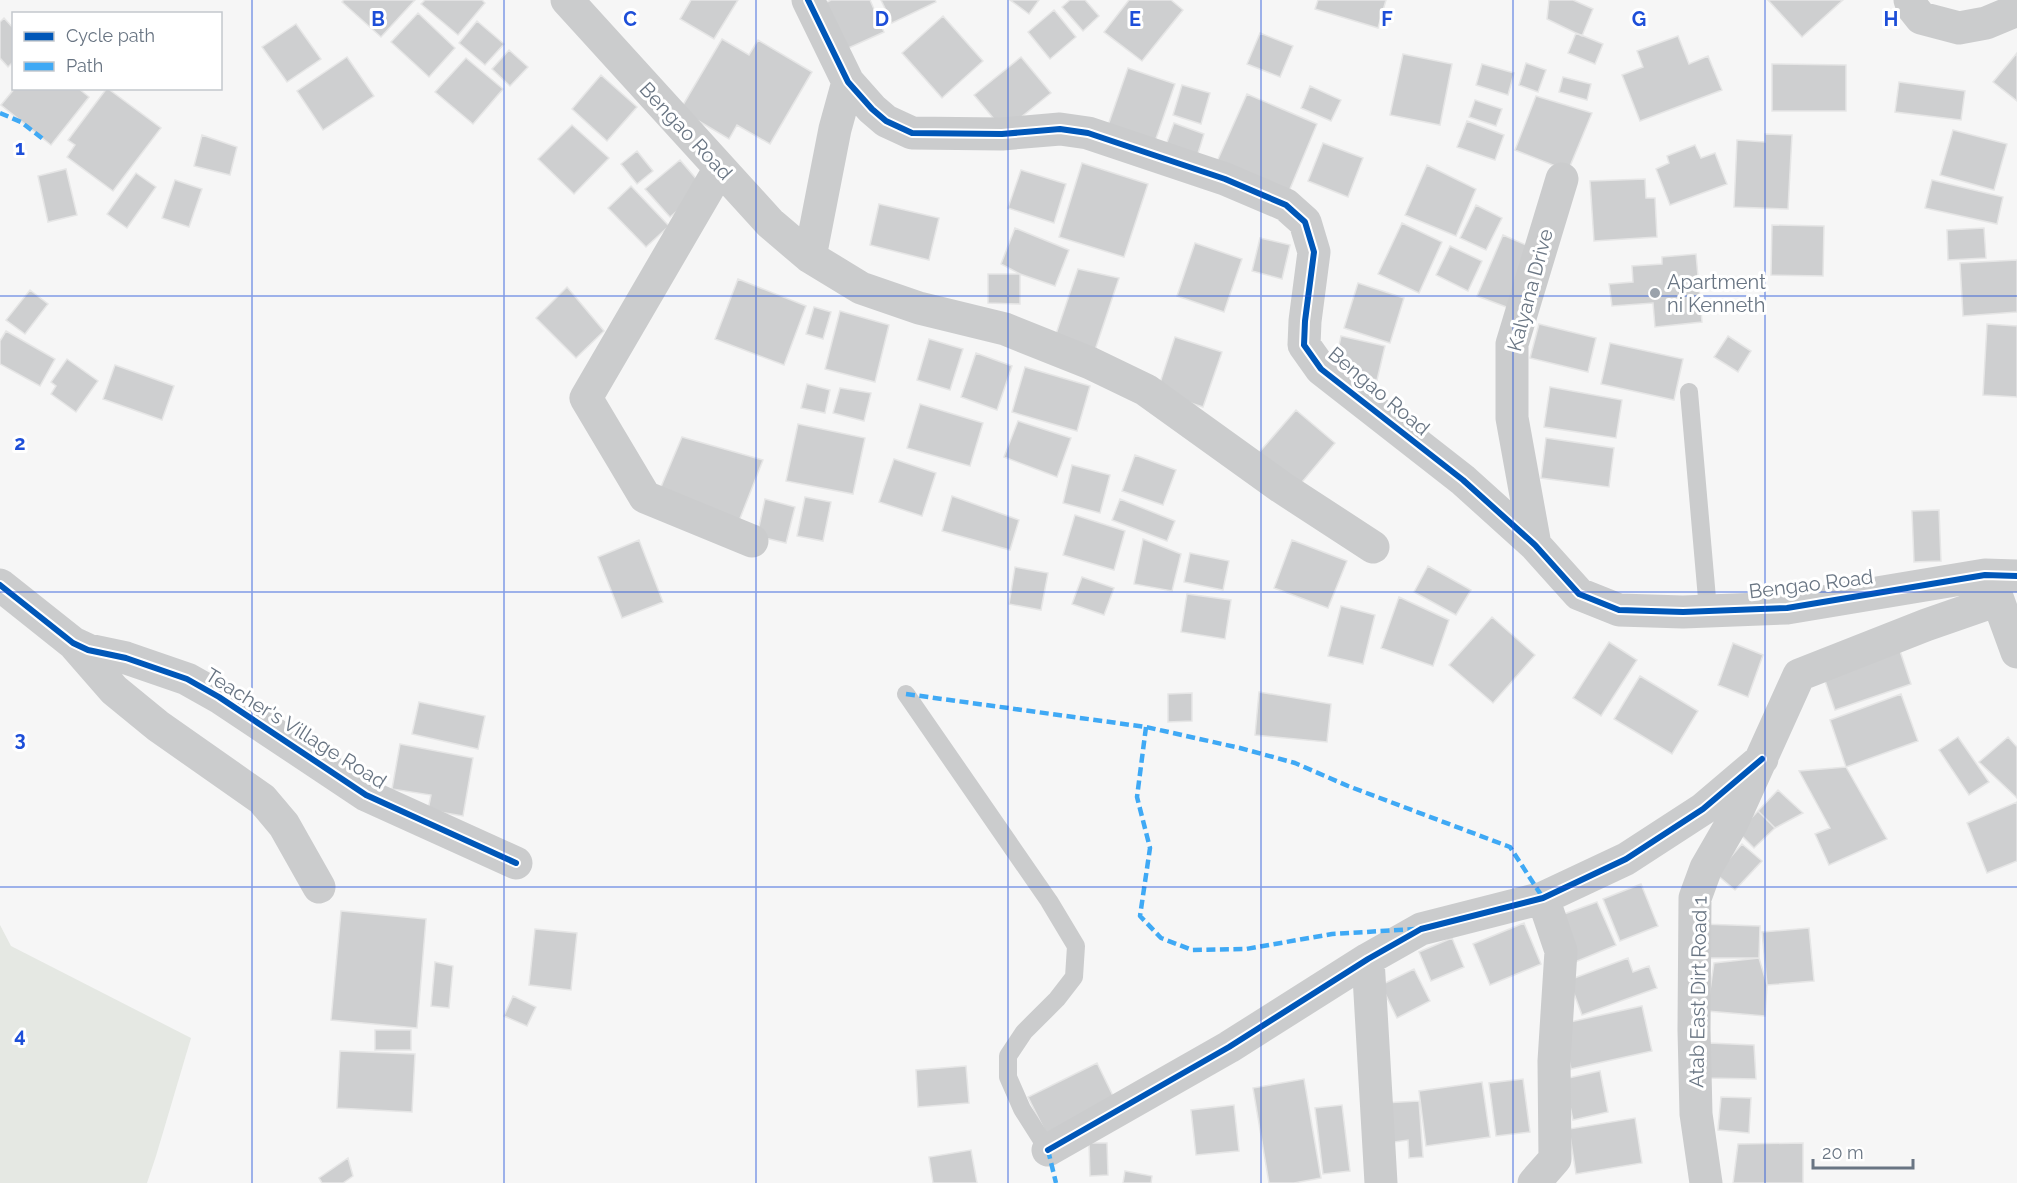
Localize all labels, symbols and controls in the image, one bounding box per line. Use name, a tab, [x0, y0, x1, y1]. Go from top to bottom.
text: B	[371, 7, 385, 31]
text: C	[623, 7, 637, 31]
text: D	[875, 7, 889, 31]
text: E	[1129, 7, 1141, 31]
text: F	[1381, 7, 1393, 31]
text: G	[1632, 7, 1646, 31]
text: H	[1884, 7, 1898, 31]
legend	[12, 12, 222, 90]
text: Cycle path	[66, 25, 155, 46]
text: Path	[66, 55, 103, 76]
street label: Bengao Road	[635, 77, 737, 185]
text: 1	[15, 136, 25, 160]
street label: Kalyana Drive	[1502, 226, 1558, 354]
place label: Apartment ni Kenneth	[1667, 270, 1766, 317]
marker: Apartment ni Kenneth	[1648, 286, 1662, 300]
street label: Bengao Road	[1323, 342, 1435, 440]
text: 2	[14, 431, 26, 455]
street label: Bengao Road	[1748, 564, 1874, 604]
street label: Teacher's Village Road	[201, 663, 391, 793]
text: 3	[14, 727, 26, 751]
street label: Atab East Dirt Road 1	[1684, 895, 1712, 1088]
text: 4	[14, 1023, 26, 1047]
scale bar	[1813, 1132, 1914, 1170]
text: 20 m	[1822, 1142, 1864, 1163]

